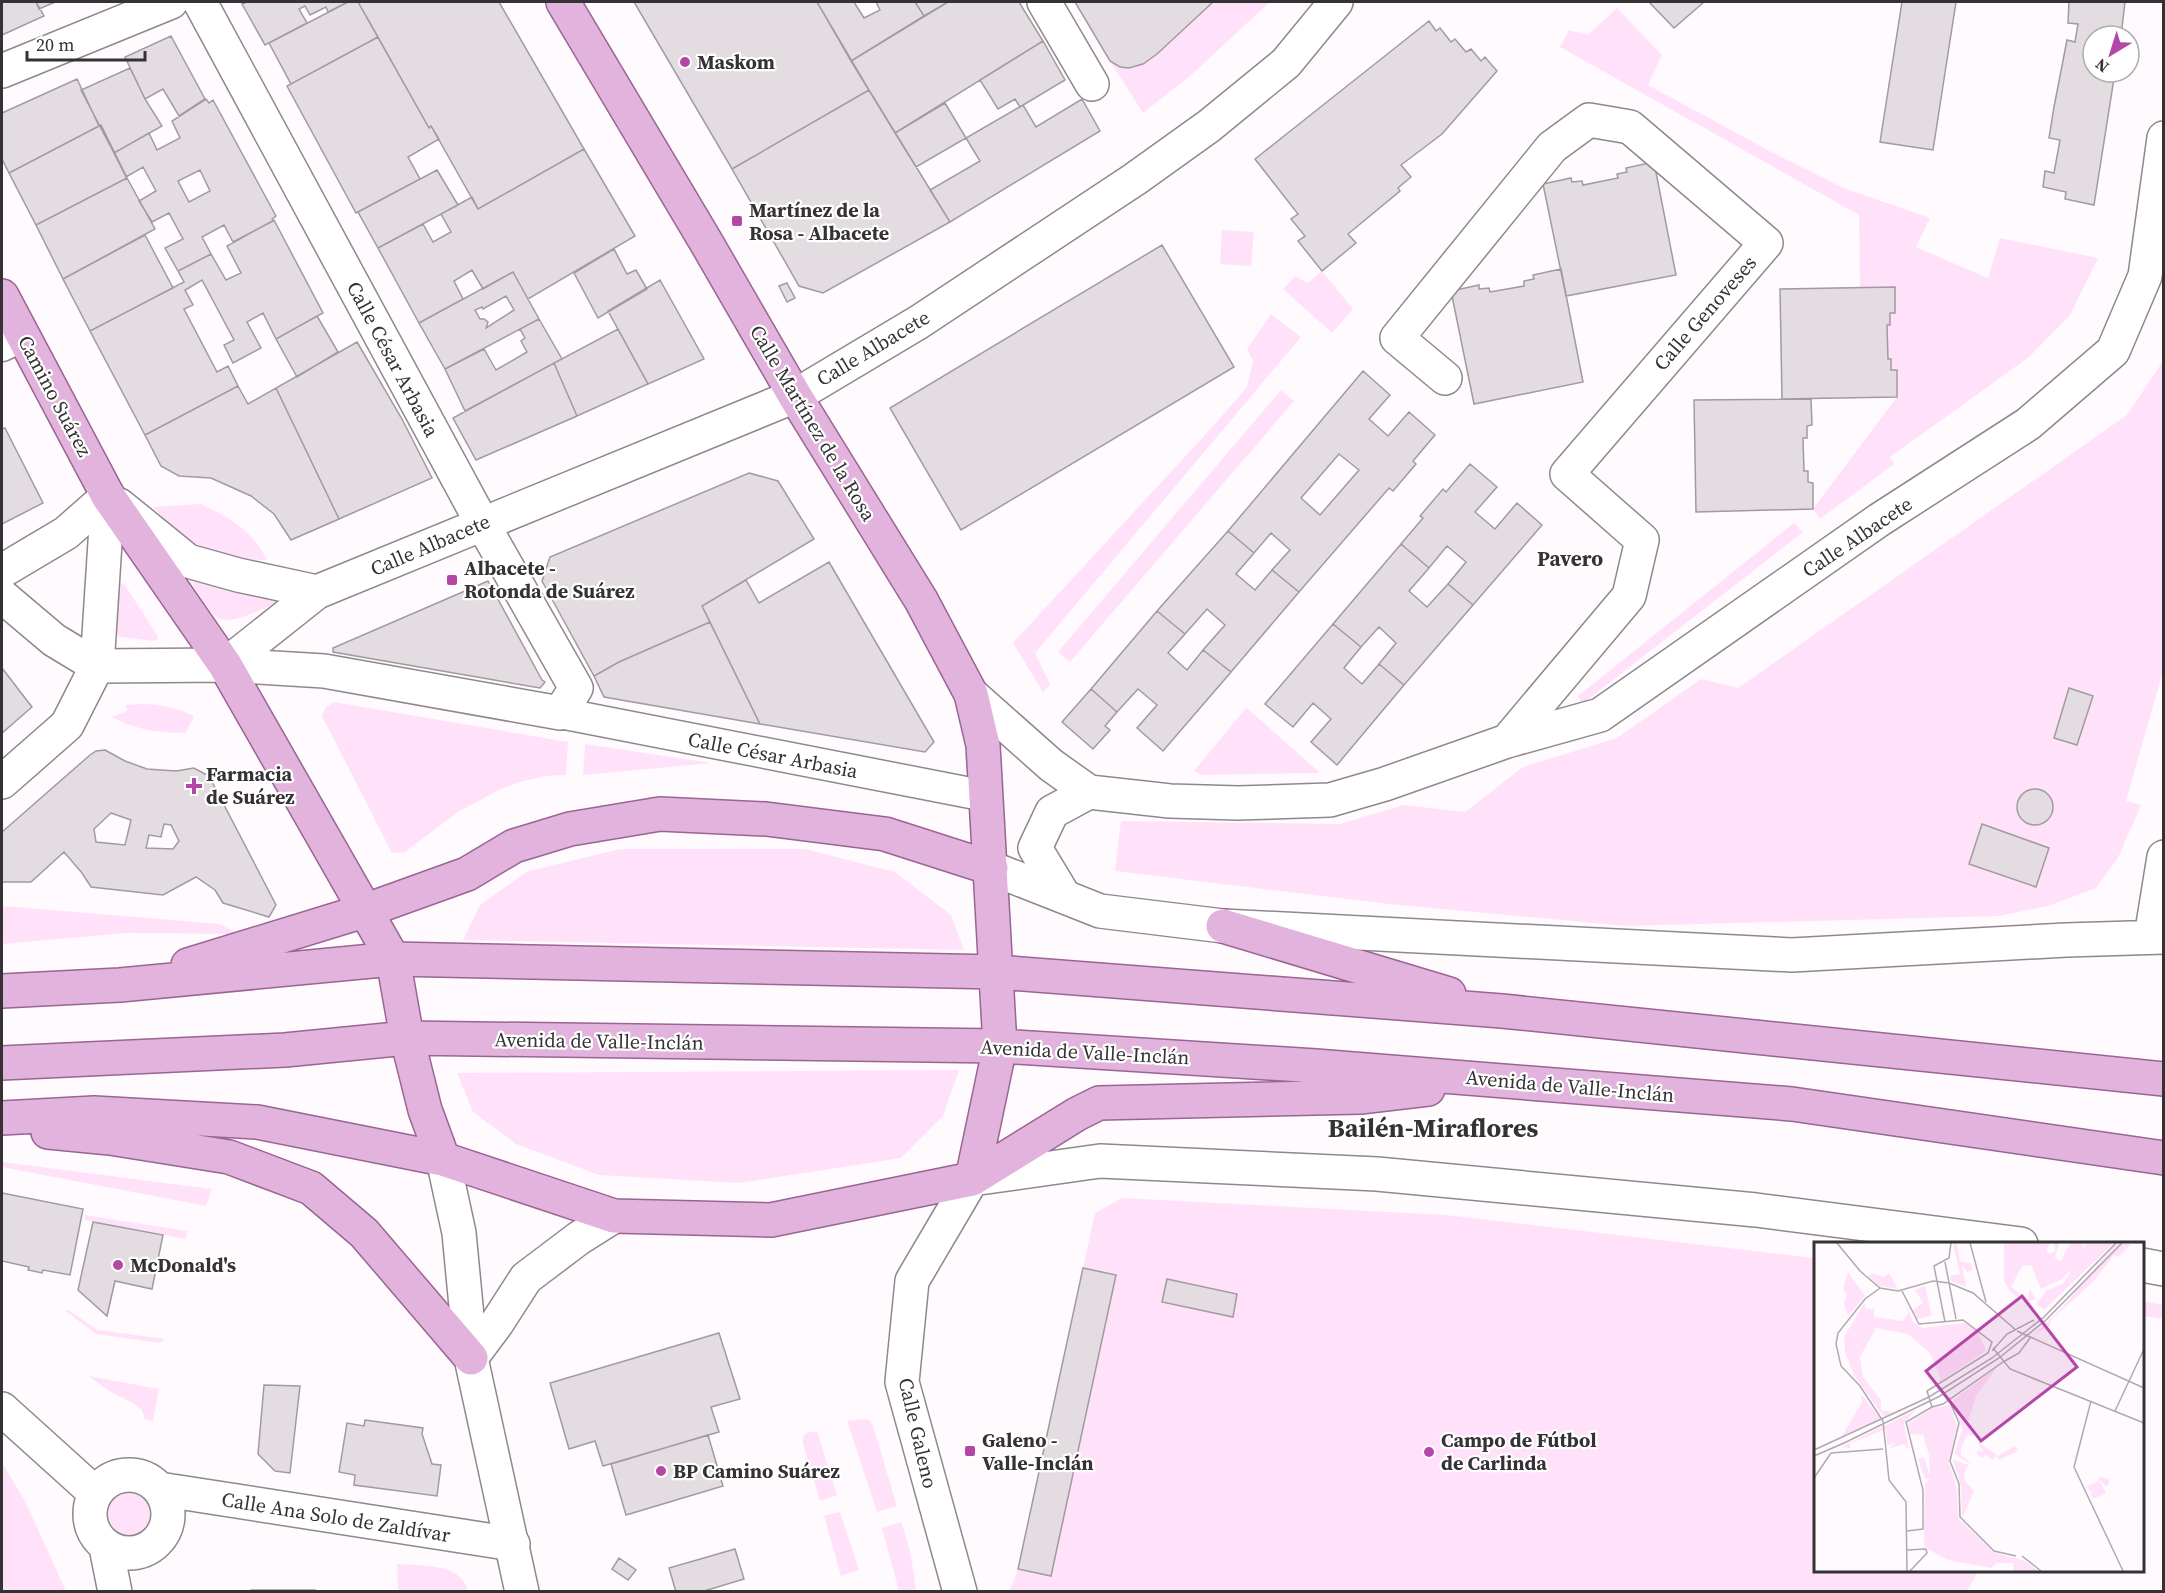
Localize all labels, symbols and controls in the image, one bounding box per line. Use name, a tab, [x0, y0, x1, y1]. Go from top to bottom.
scale bar	[27, 24, 146, 62]
north arrow	[2081, 24, 2141, 84]
text: 20 m	[36, 32, 74, 57]
place label: Maskom	[697, 48, 775, 76]
text: N	[2090, 53, 2113, 78]
marker: Maskom	[678, 55, 692, 69]
place label: Martínez de la Rosa - Albacete	[749, 196, 889, 247]
marker: Martínez de la Rosa - Albacete	[730, 214, 744, 228]
street label: Calle Genoveses	[1647, 249, 1763, 377]
street label: Calle César Arbasia	[340, 276, 446, 442]
street label: Calle Albacete	[811, 303, 935, 393]
street label: Calle Martínez de la Rosa	[743, 320, 883, 527]
street label: Camino Suárez	[11, 330, 99, 462]
street label: Calle Albacete	[1796, 490, 1918, 584]
street label: Calle Albacete	[366, 507, 494, 583]
district label: Pavero	[1537, 544, 1603, 573]
place label: Albacete - Rotonda de Suárez	[464, 554, 634, 605]
marker: Albacete - Rotonda de Suárez	[445, 573, 459, 587]
street label: Calle César Arbasia	[686, 725, 861, 785]
place label: Farmacia de Suárez	[206, 760, 295, 811]
marker: Farmacia de Suárez	[187, 779, 201, 793]
street label: Avenida de Valle-Inclán	[494, 1025, 704, 1057]
street label: Avenida de Valle-Inclán	[980, 1033, 1190, 1071]
street label: Avenida de Valle-Inclán	[1465, 1063, 1675, 1109]
district label: Bailén-Miraflores	[1328, 1110, 1538, 1146]
inset map	[1814, 1242, 2144, 1572]
place label: McDonald's	[130, 1251, 236, 1279]
marker: McDonald's	[111, 1258, 125, 1272]
street label: Calle Galeno	[892, 1375, 944, 1491]
place label: Galeno - Valle-Inclán	[982, 1426, 1094, 1477]
place label: Campo de Fútbol de Carlinda	[1441, 1426, 1597, 1477]
marker: Galeno - Valle-Inclán	[963, 1444, 977, 1458]
marker: Campo de Fútbol de Carlinda	[1422, 1445, 1436, 1459]
place label: BP Camino Suárez	[673, 1457, 840, 1485]
marker: BP Camino Suárez	[654, 1464, 668, 1478]
street label: Calle Ana Solo de Zaldívar	[220, 1485, 453, 1549]

